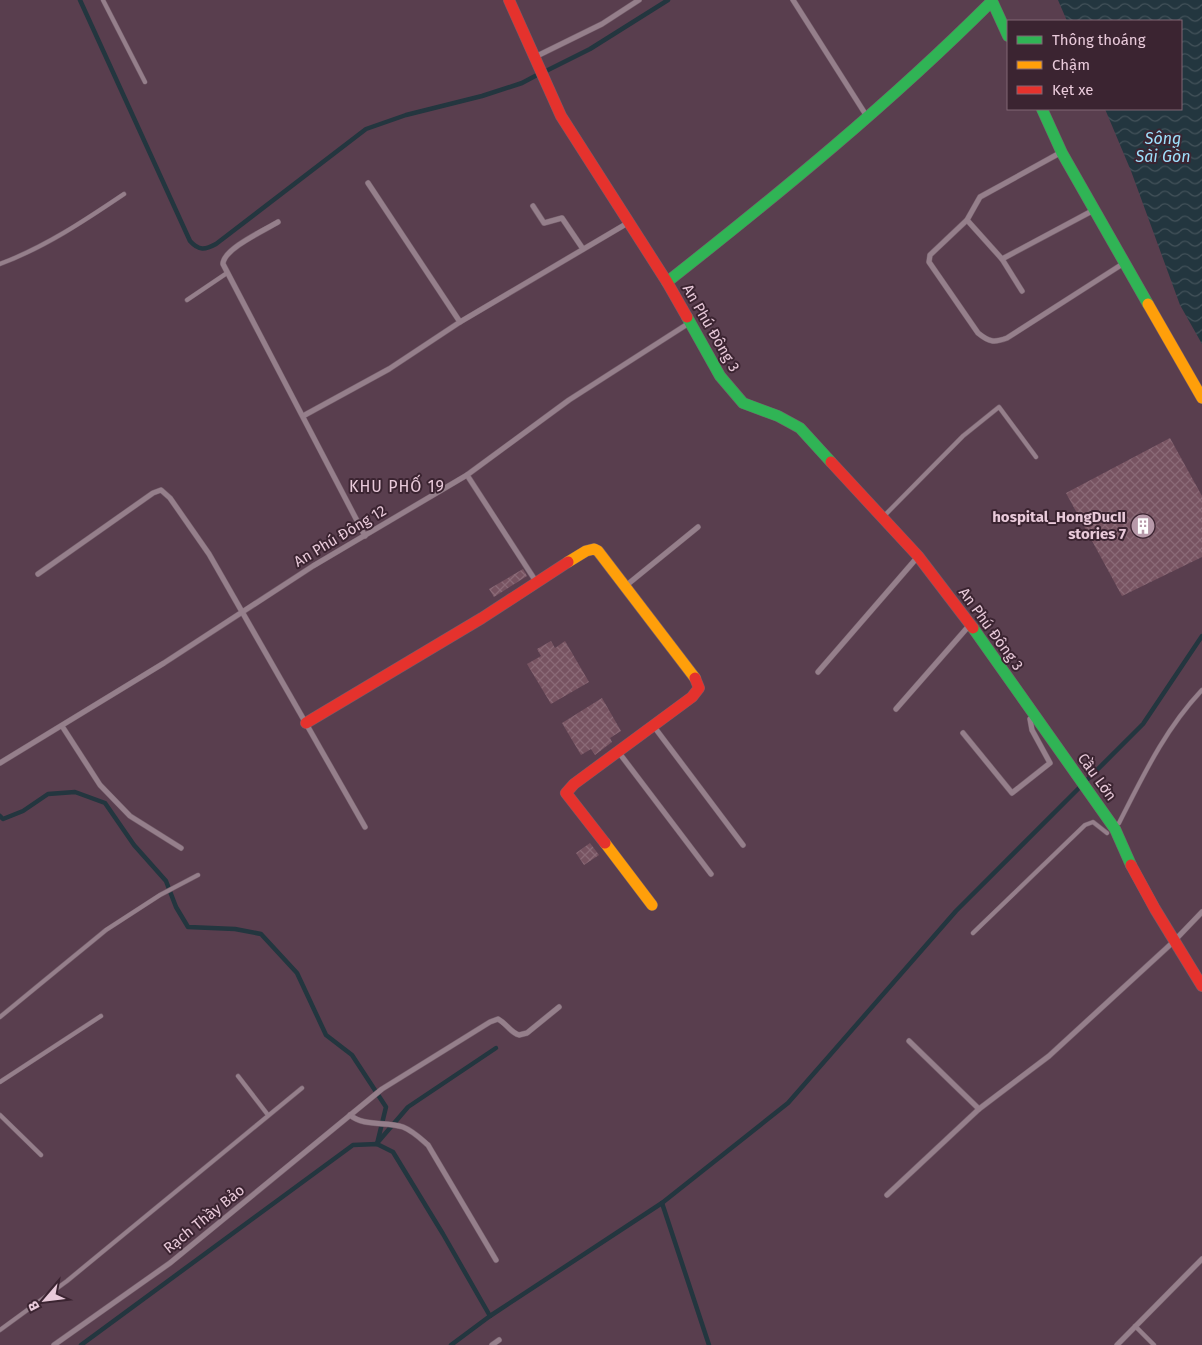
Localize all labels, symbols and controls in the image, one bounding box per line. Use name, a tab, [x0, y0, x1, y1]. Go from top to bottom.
legend	[1007, 20, 1182, 110]
text: Thông thoáng	[1052, 31, 1146, 49]
text: Chậm	[1052, 56, 1090, 74]
text: Kẹt xe	[1052, 81, 1094, 99]
water label: Sông Sài Gòn	[1135, 129, 1190, 166]
street label: An Phú Đông 3	[679, 281, 743, 375]
district label: KHU PHỐ 19	[349, 474, 445, 496]
street label: An Phú Đông 12	[291, 501, 389, 571]
place label: hospital_HongDucII stories 7	[992, 508, 1126, 543]
building icon: hospital_HongDucII stories 7	[1130, 513, 1156, 539]
street label: An Phú Đông 3	[955, 584, 1027, 674]
street label: Cầu Lớn	[1074, 750, 1120, 804]
street label: Rạch Thầy Bảo	[160, 1181, 248, 1257]
north arrow	[20, 1275, 70, 1325]
text: B	[24, 1298, 43, 1314]

